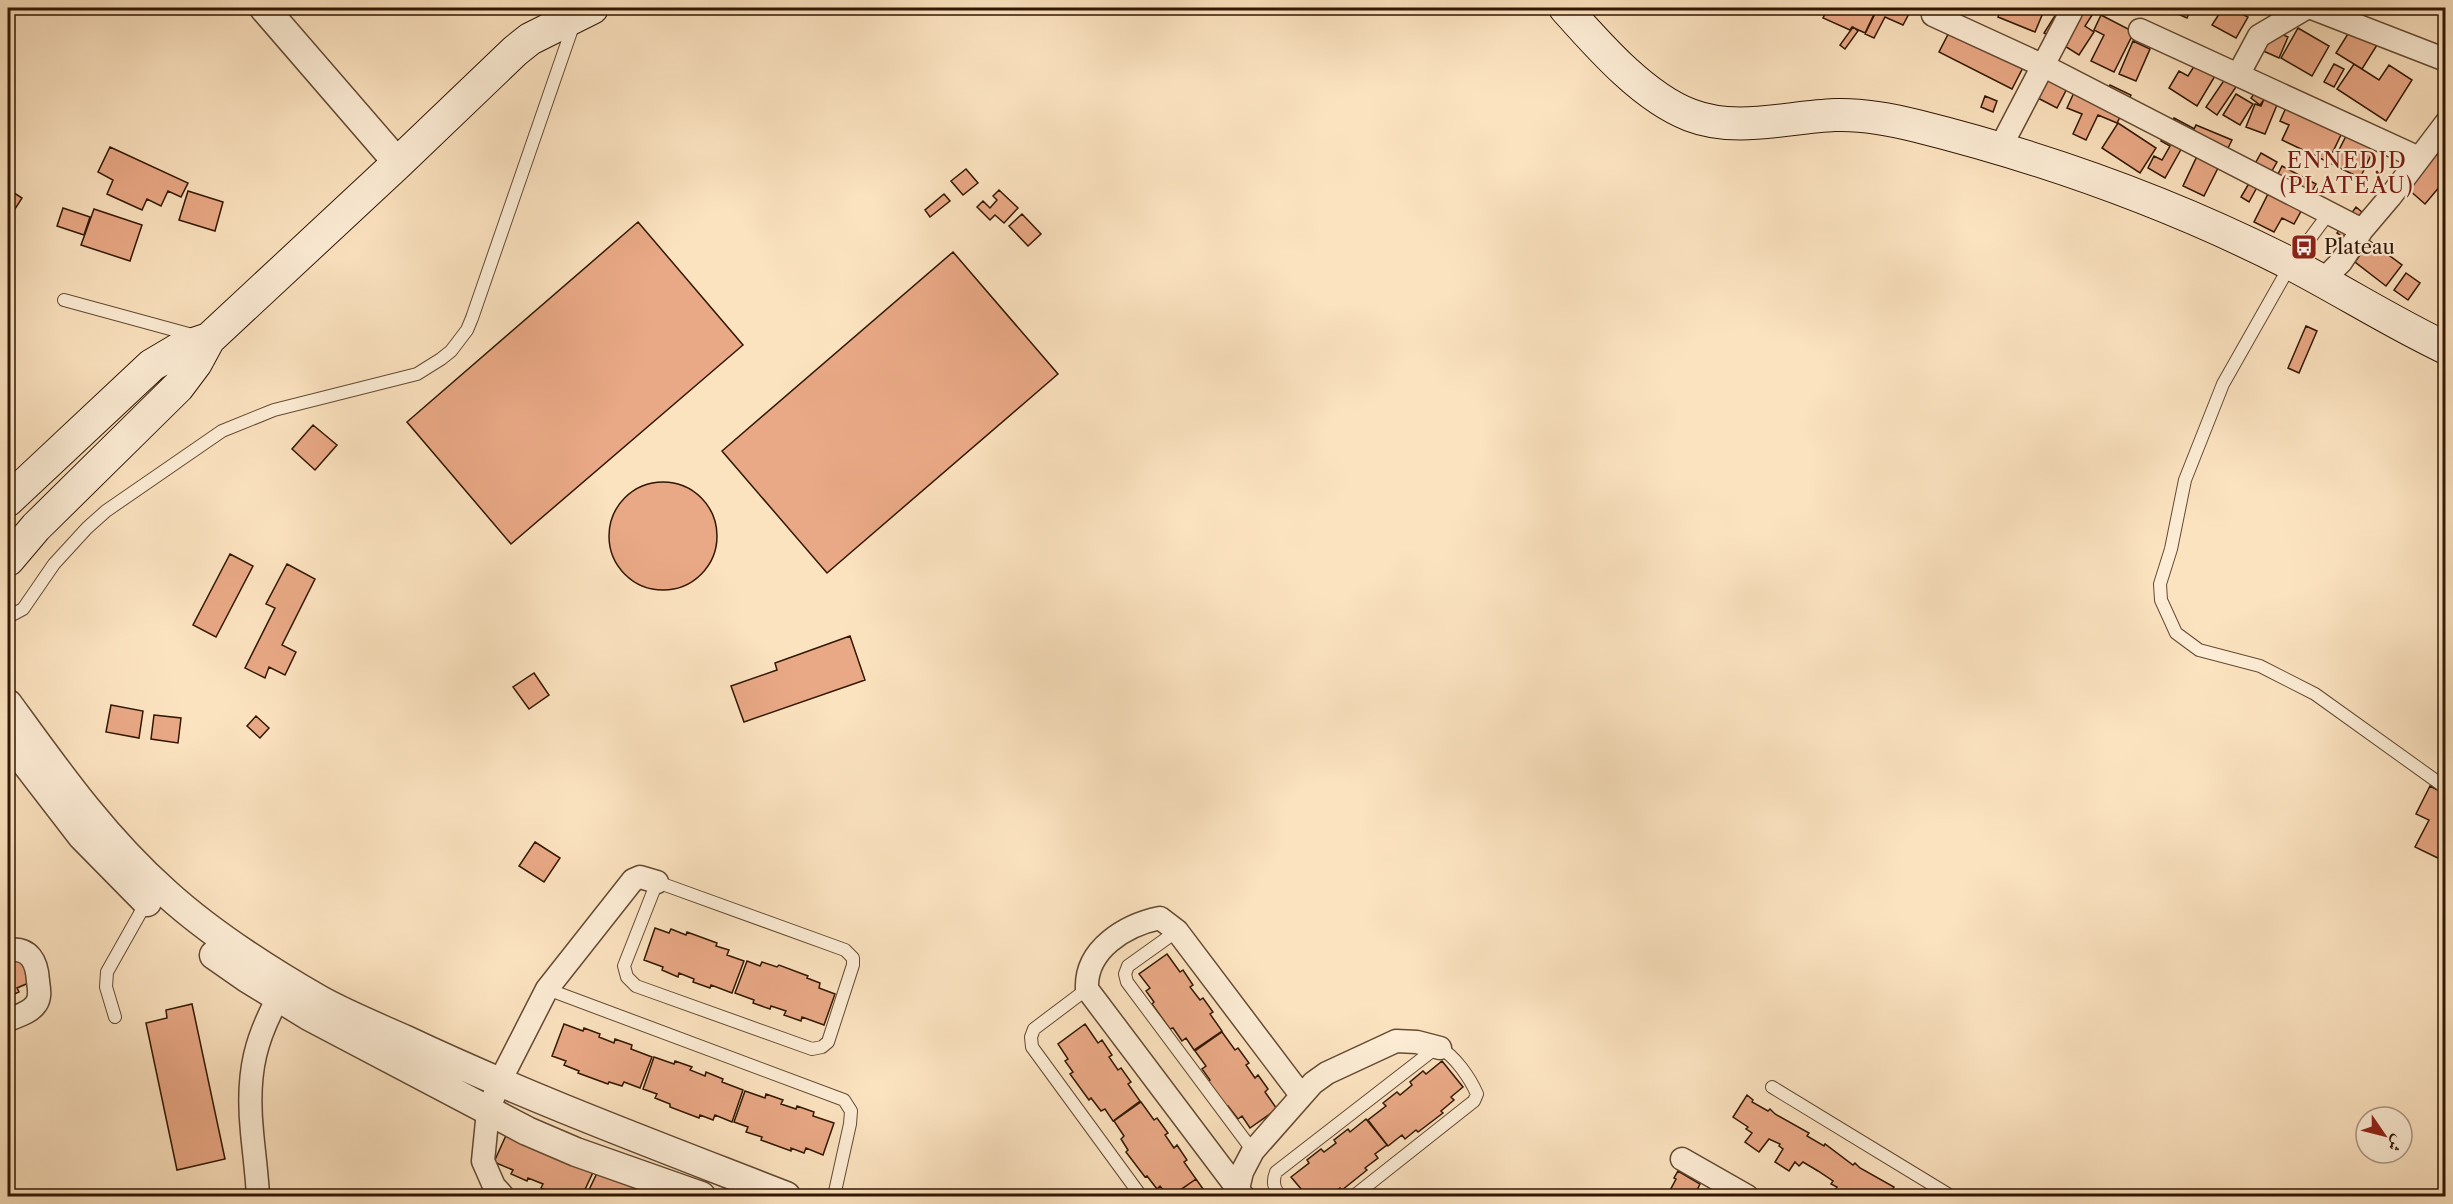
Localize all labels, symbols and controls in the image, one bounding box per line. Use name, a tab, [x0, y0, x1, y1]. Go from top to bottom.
district label: ENNEDJD (PLATEAU)	[2280, 147, 2414, 199]
bus stop icon: Plateau	[2289, 232, 2319, 262]
place label: Plateau	[2324, 235, 2395, 259]
north arrow	[2354, 1105, 2414, 1165]
text: ش	[2384, 1131, 2409, 1156]

